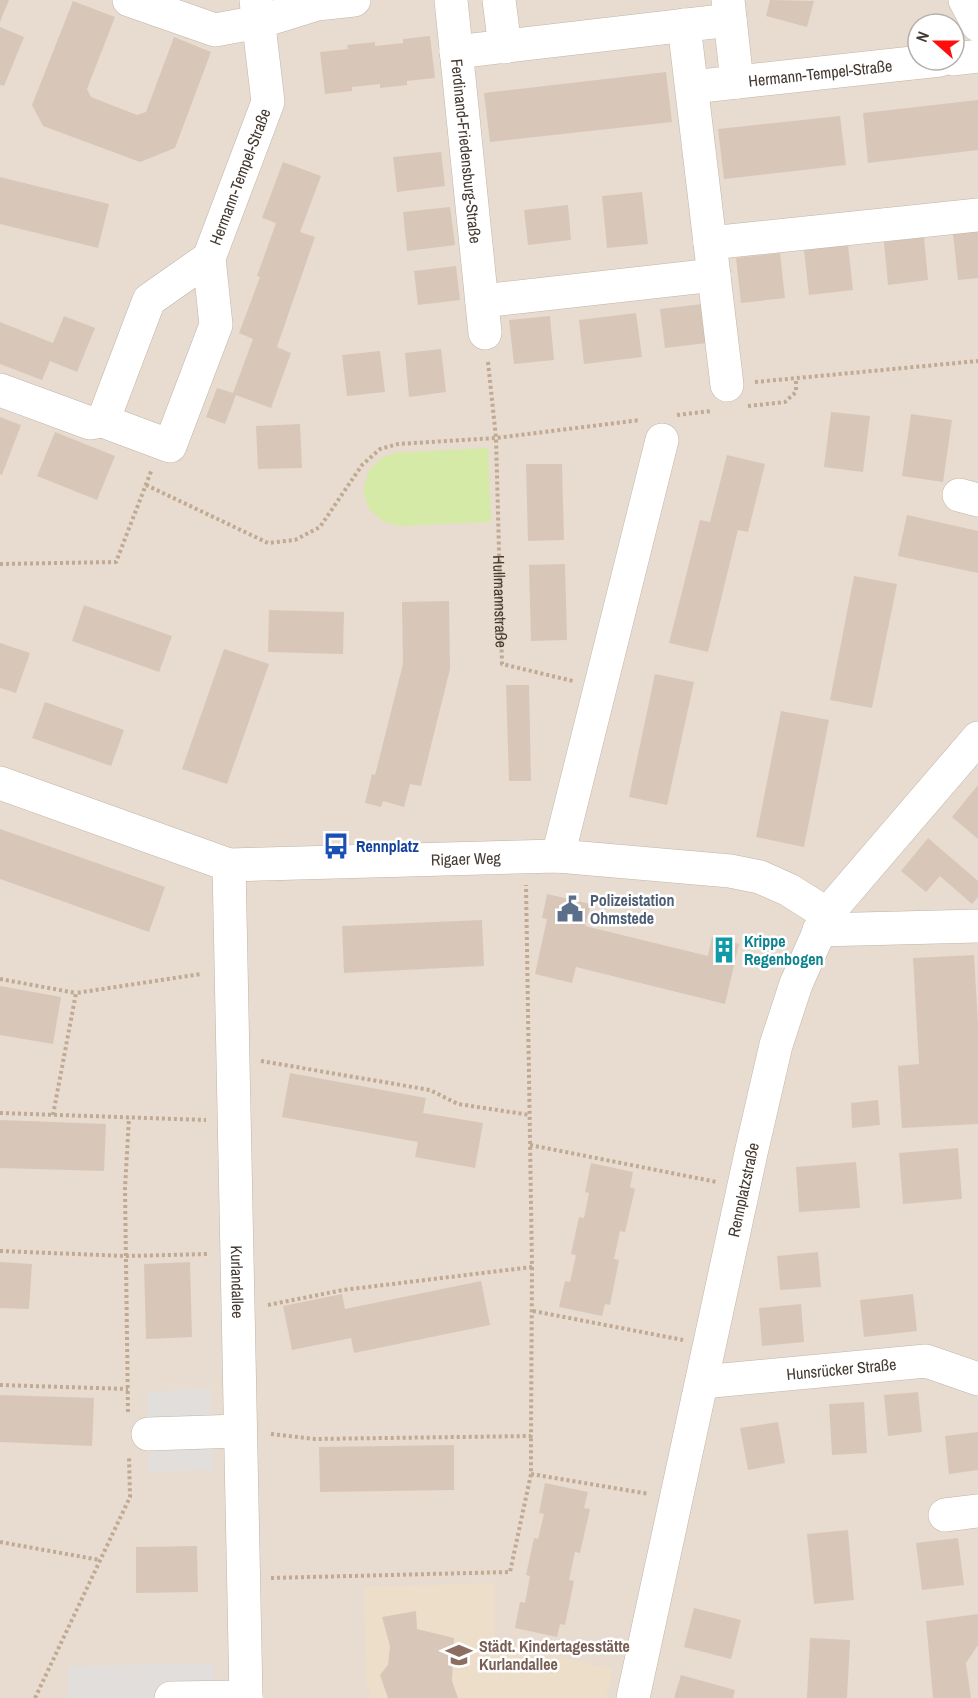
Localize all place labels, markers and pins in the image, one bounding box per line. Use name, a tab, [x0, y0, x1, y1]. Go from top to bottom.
bus stop icon: Rennplatz	[321, 831, 351, 861]
place label: Rennplatz	[356, 835, 419, 857]
place label: Polizeistation Ohmstede	[590, 889, 675, 929]
public building icon: Polizeistation Ohmstede	[555, 894, 585, 924]
place label: Krippe Regenbogen	[744, 930, 823, 970]
building icon: Krippe Regenbogen	[709, 935, 739, 965]
place label: Städt. Kindertagesstätte Kurlandallee	[479, 1635, 630, 1675]
school or university icon: Städt. Kindertagesstätte Kurlandallee	[444, 1640, 474, 1670]

